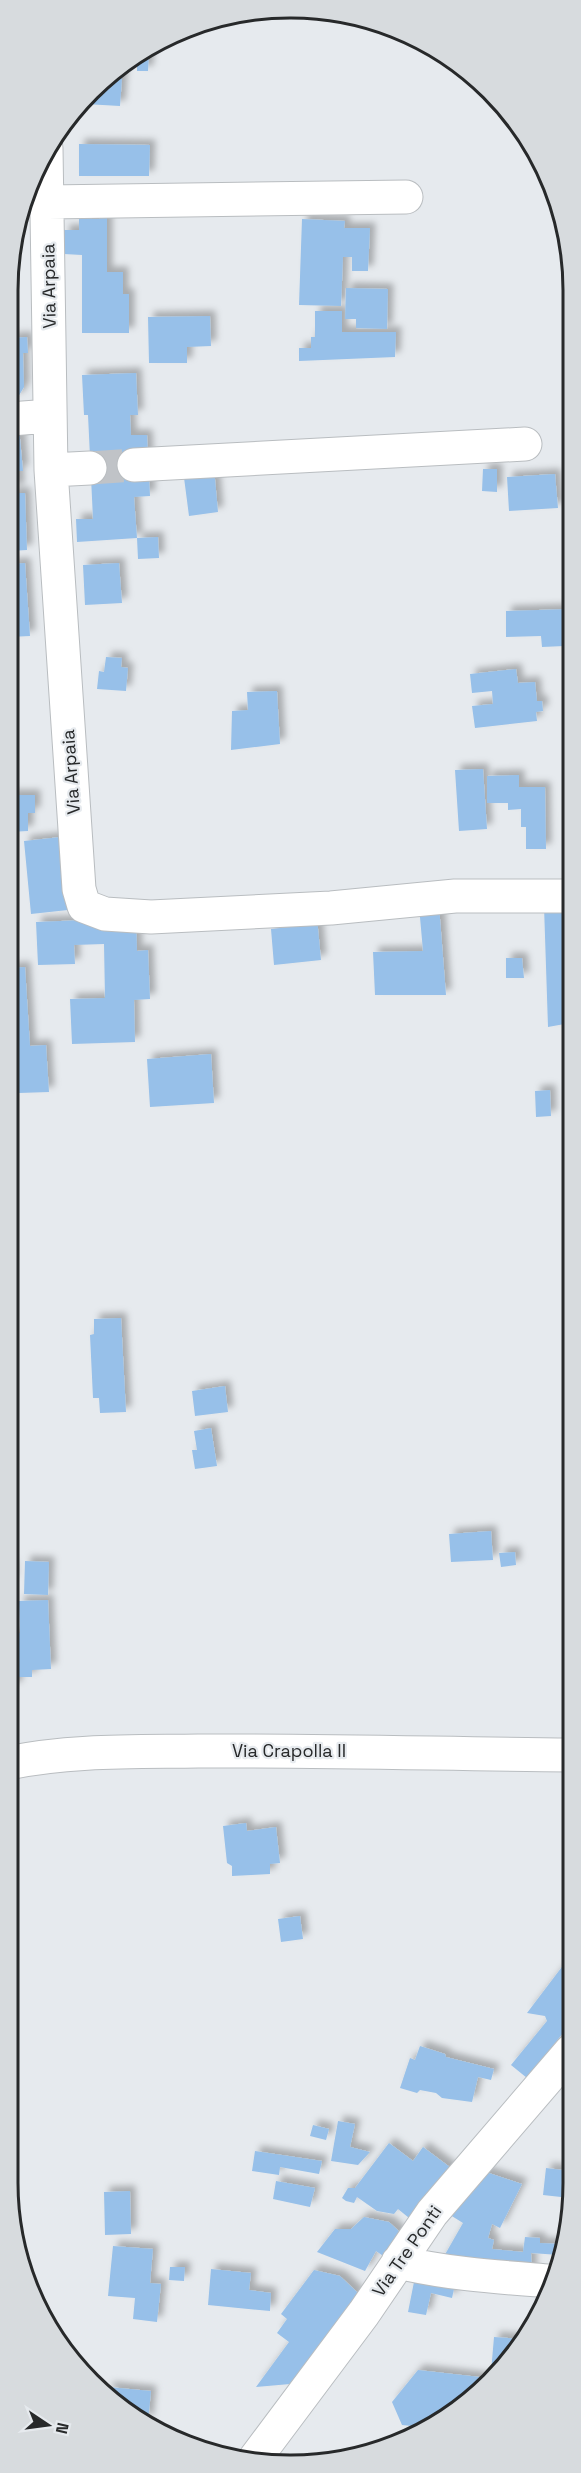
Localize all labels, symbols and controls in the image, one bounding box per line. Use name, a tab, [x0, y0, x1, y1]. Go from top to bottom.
street label: Via Arpaia	[36, 243, 61, 329]
street label: Via Arpaia	[56, 729, 85, 815]
street label: Via Crapolla II	[232, 1739, 346, 1762]
street label: Via Tre Ponti	[367, 2201, 446, 2301]
north arrow	[18, 2395, 78, 2455]
text: N	[51, 2421, 74, 2436]

